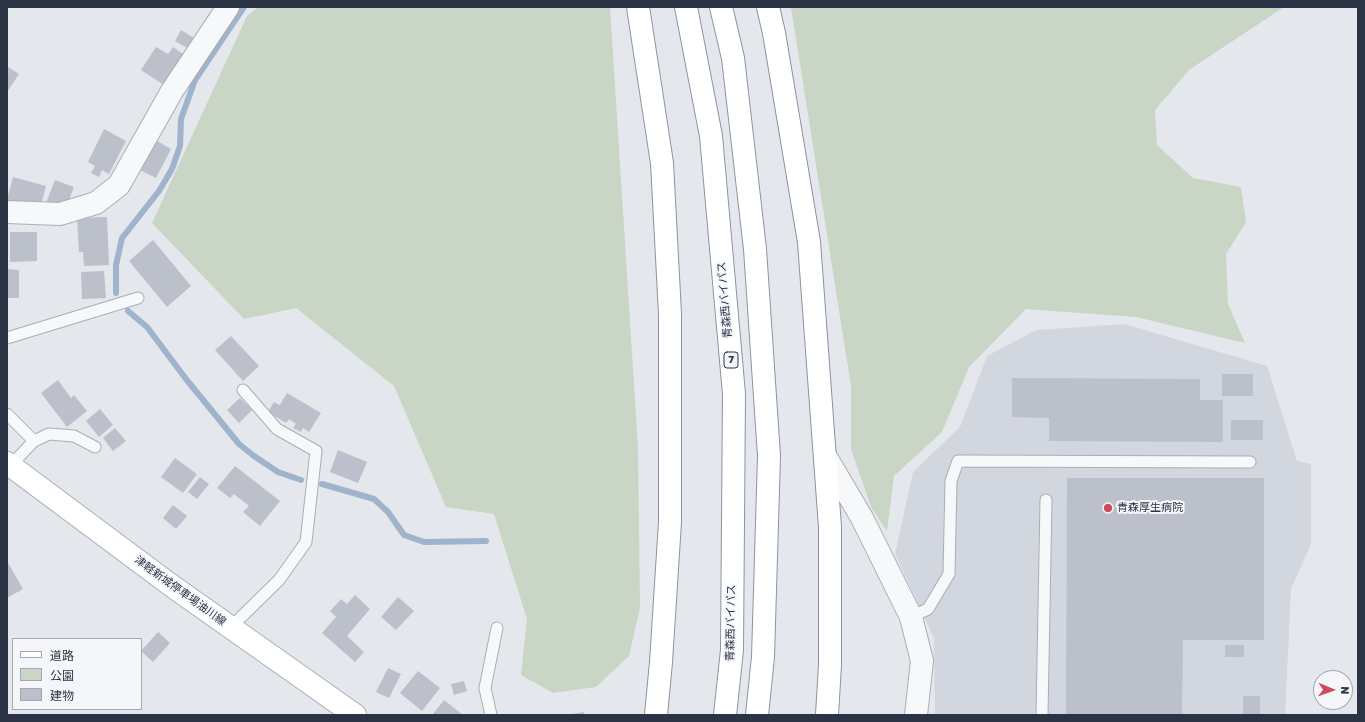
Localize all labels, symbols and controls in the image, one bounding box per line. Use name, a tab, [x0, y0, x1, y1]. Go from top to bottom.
street label: 青森西バイパス	[715, 261, 735, 339]
road number: 7	[724, 352, 738, 368]
place label: 青森厚生病院	[1117, 501, 1183, 515]
marker: 青森厚生病院	[1102, 502, 1114, 514]
street label: 津軽新城停車場油川線	[132, 553, 228, 629]
street label: 青森西バイパス	[724, 584, 738, 662]
legend	[12, 638, 142, 710]
text: 道路	[50, 649, 74, 663]
text: 公園	[50, 669, 74, 683]
north arrow	[1313, 670, 1353, 710]
text: N	[1338, 686, 1351, 695]
text: 建物	[50, 689, 74, 703]

